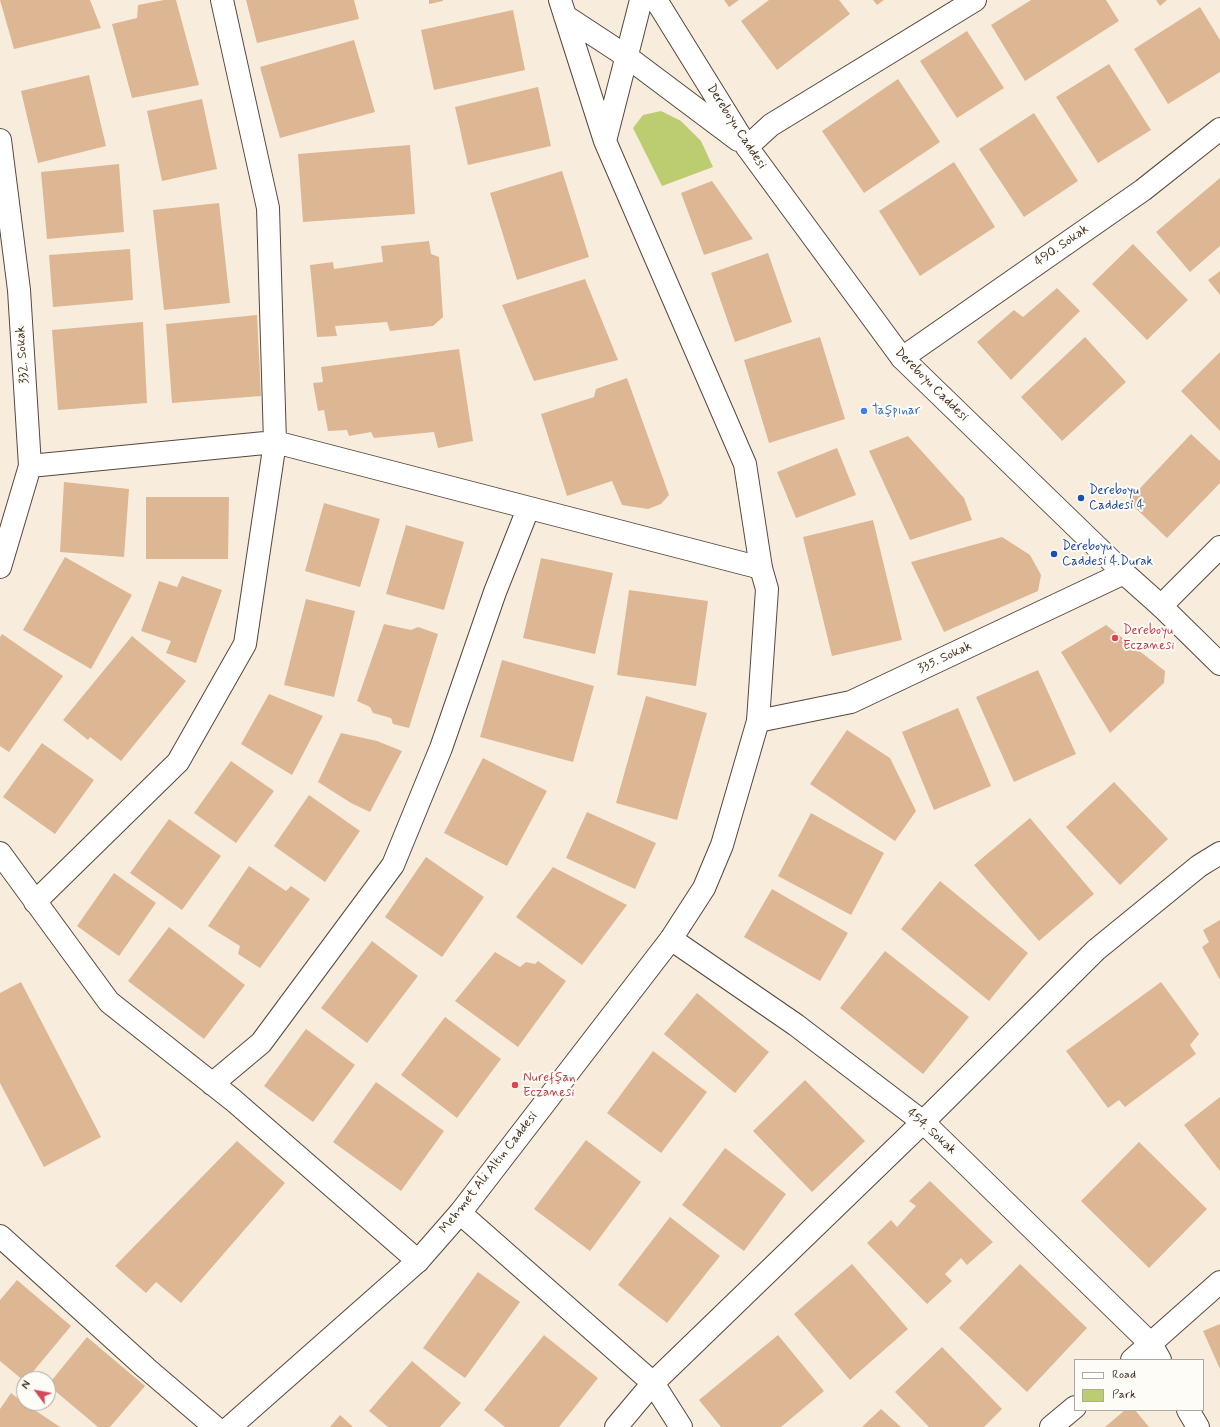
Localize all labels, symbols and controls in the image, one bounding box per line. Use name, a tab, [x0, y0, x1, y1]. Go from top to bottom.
street label: Dereboyu Caddesi	[703, 82, 769, 172]
street label: 490. Sokak	[1032, 222, 1092, 270]
street label: 332. Sokak	[13, 325, 33, 385]
street label: Dereboyu Caddesi	[891, 345, 971, 425]
place label: Taşpınar	[872, 403, 920, 419]
marker: Taşpınar	[859, 406, 869, 416]
place label: Dereboyu Caddesi 4	[1089, 483, 1144, 514]
marker: Dereboyu Caddesi 4	[1076, 493, 1086, 503]
place label: Dereboyu Caddesi 4.Durak	[1062, 539, 1153, 570]
marker: Dereboyu Caddesi 4.Durak	[1049, 549, 1059, 559]
place label: Dereboyu Eczanesi	[1123, 623, 1175, 654]
marker: Dereboyu Eczanesi	[1110, 633, 1120, 643]
street label: 335. Sokak	[916, 639, 974, 677]
place label: Nurefşan Eczanesi	[523, 1070, 576, 1101]
marker: Nurefşan Eczanesi	[510, 1080, 520, 1090]
street label: 454. Sokak	[903, 1106, 959, 1158]
street label: Mehmet Ali Altın Caddesi	[437, 1109, 541, 1237]
legend	[1074, 1359, 1204, 1411]
text: Road	[1112, 1367, 1136, 1383]
north arrow	[16, 1371, 56, 1411]
text: N	[19, 1378, 35, 1392]
text: Park	[1112, 1387, 1136, 1403]

